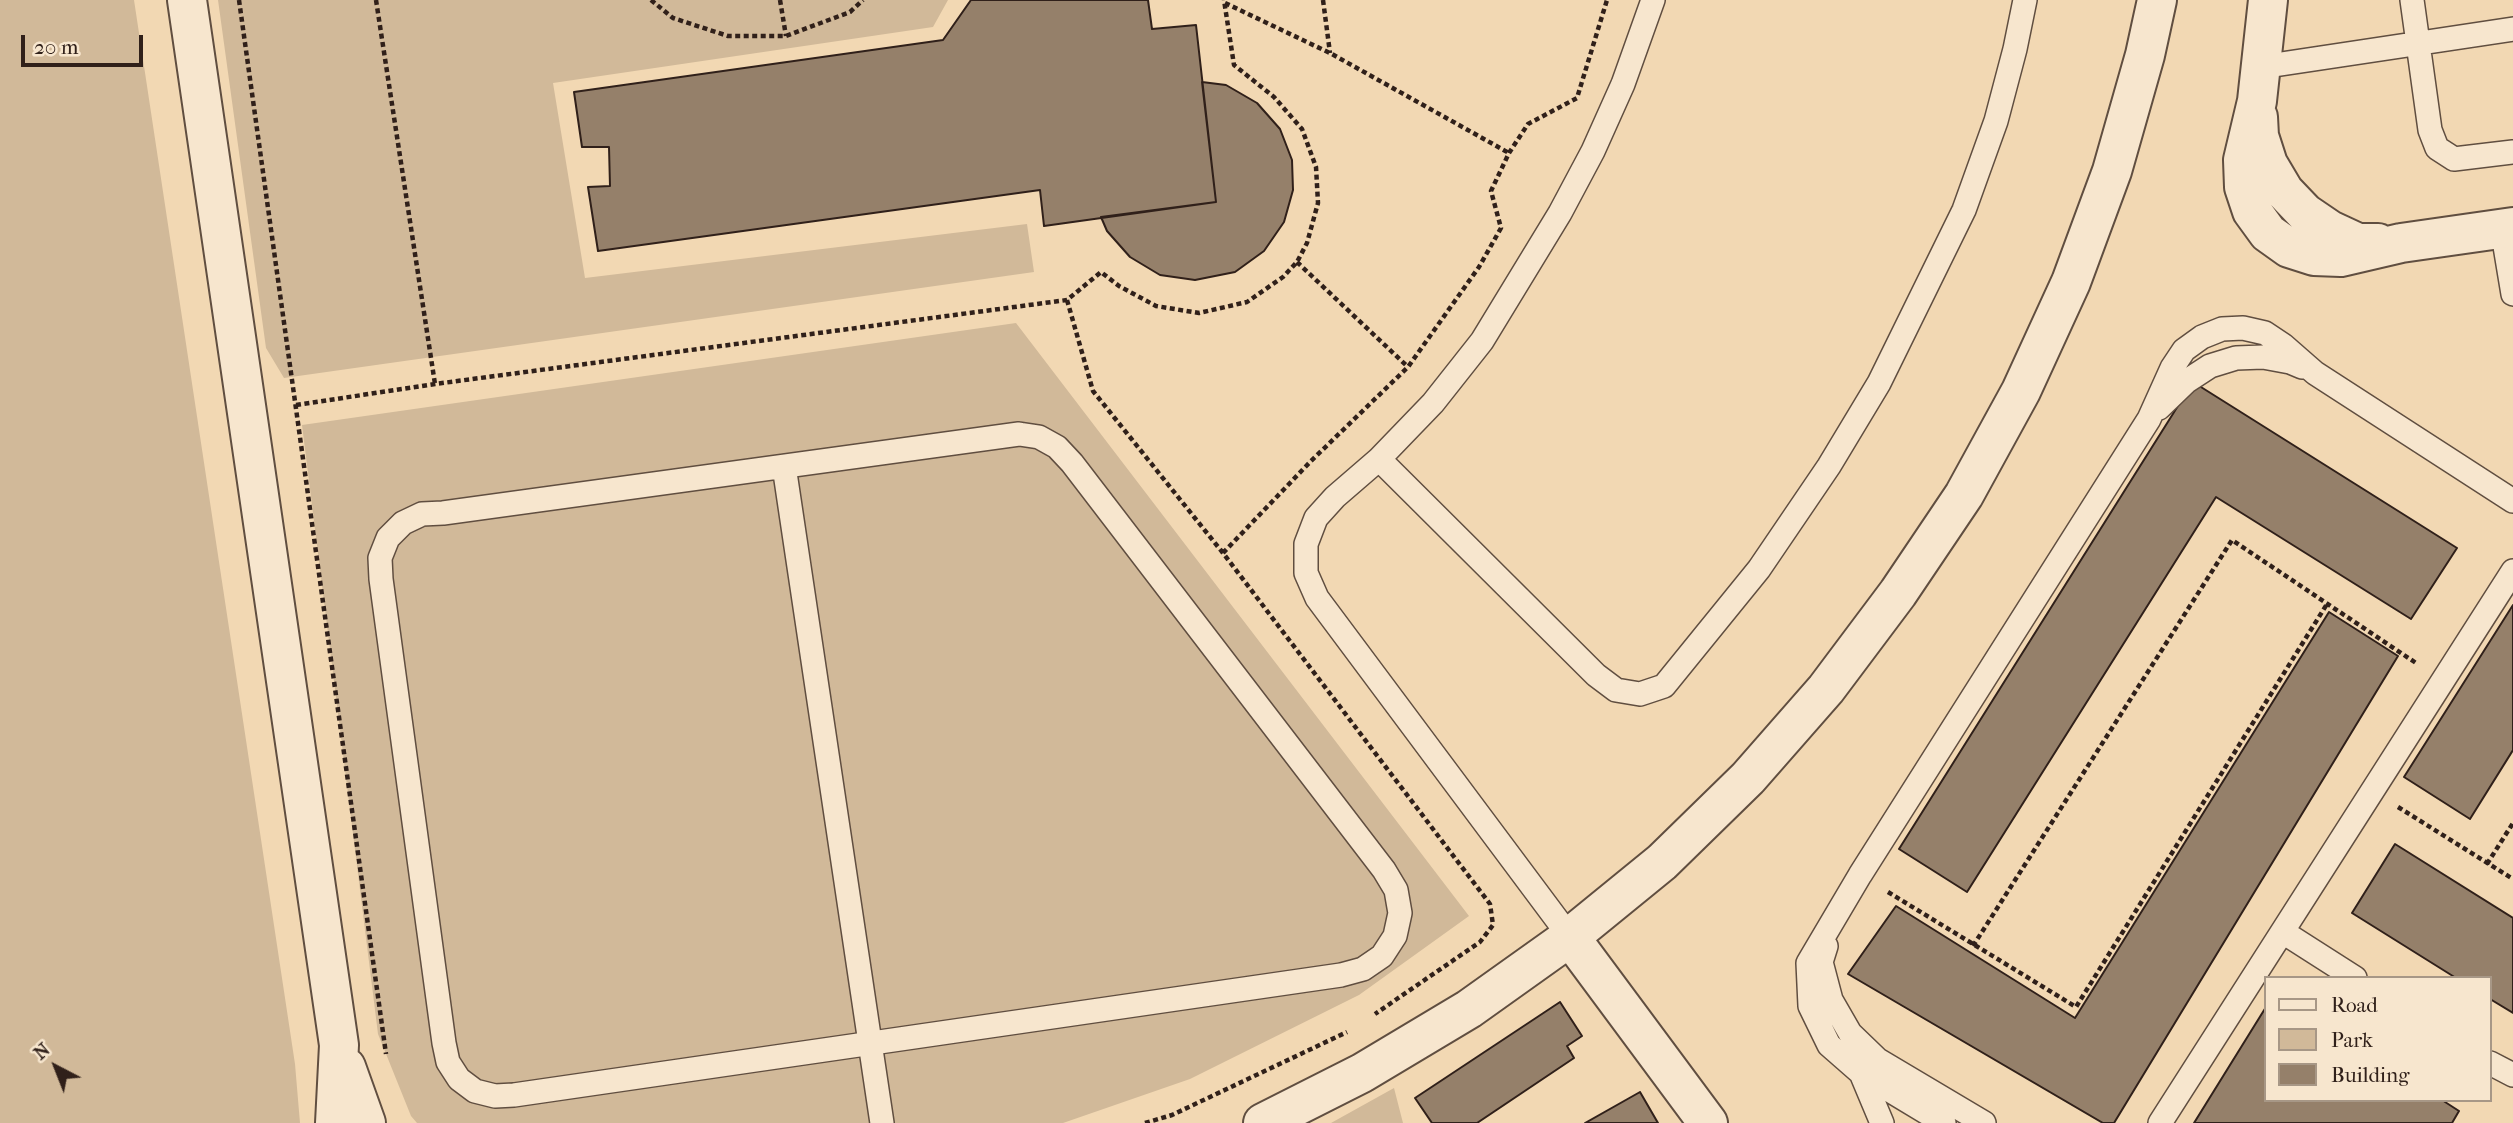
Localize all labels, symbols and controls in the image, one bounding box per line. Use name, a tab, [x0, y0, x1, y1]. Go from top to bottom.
scale bar	[24, 21, 147, 65]
text: 20 m	[34, 35, 78, 59]
legend	[2264, 976, 2492, 1102]
text: Road	[2331, 993, 2378, 1017]
text: Park	[2331, 1028, 2373, 1052]
north arrow	[21, 1032, 91, 1102]
text: N	[29, 1038, 55, 1064]
text: Building	[2331, 1063, 2409, 1087]

